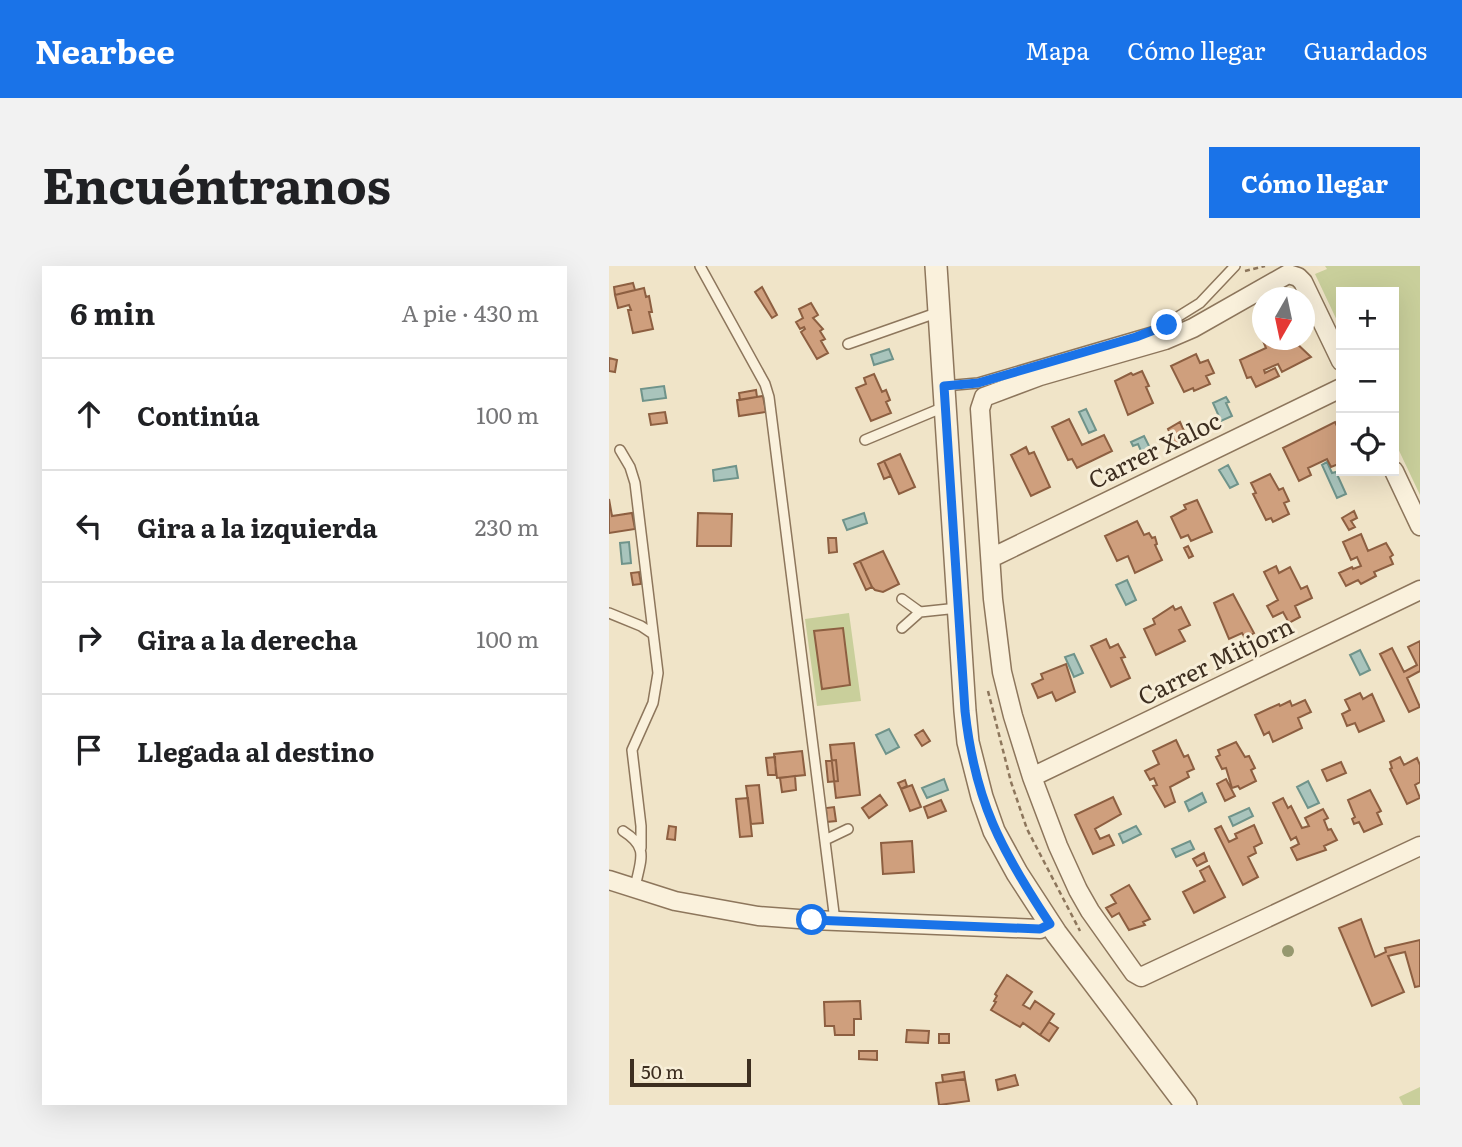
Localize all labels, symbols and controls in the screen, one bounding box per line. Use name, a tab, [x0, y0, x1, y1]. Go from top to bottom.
text: Nearbee	[35, 25, 175, 74]
text: Mapa	[1025, 32, 1089, 67]
text: Cómo llegar	[1127, 32, 1265, 67]
text: Guardados	[1303, 32, 1427, 67]
text: Encuéntranos	[42, 146, 391, 219]
button: Cómo llegar	[1209, 147, 1420, 218]
north arrow	[1252, 287, 1315, 350]
map controls	[1336, 287, 1399, 476]
button: +	[1336, 287, 1399, 350]
text: 6 min	[70, 290, 155, 334]
text: A pie · 430 m	[402, 295, 539, 329]
route end	[1151, 309, 1182, 340]
button: −	[1336, 350, 1399, 413]
icon: ahead	[70, 395, 108, 433]
text: Continúa	[137, 395, 260, 434]
text: 100 m	[476, 397, 539, 431]
street label: Carrer Xaloc	[1082, 401, 1226, 496]
button: locate	[1336, 413, 1399, 476]
icon: left	[70, 507, 108, 545]
text: Gira a la izquierda	[137, 507, 378, 546]
text: 230 m	[475, 509, 539, 543]
street label: Carrer Mitjorn	[1131, 607, 1299, 713]
icon: right	[70, 619, 108, 657]
text: Gira a la derecha	[137, 619, 357, 658]
text: 100 m	[476, 621, 539, 655]
icon: arrive	[70, 731, 108, 769]
text: Llegada al destino	[137, 731, 374, 770]
route start	[796, 904, 827, 935]
scale bar	[630, 1056, 751, 1088]
text: 50 m	[641, 1057, 684, 1085]

